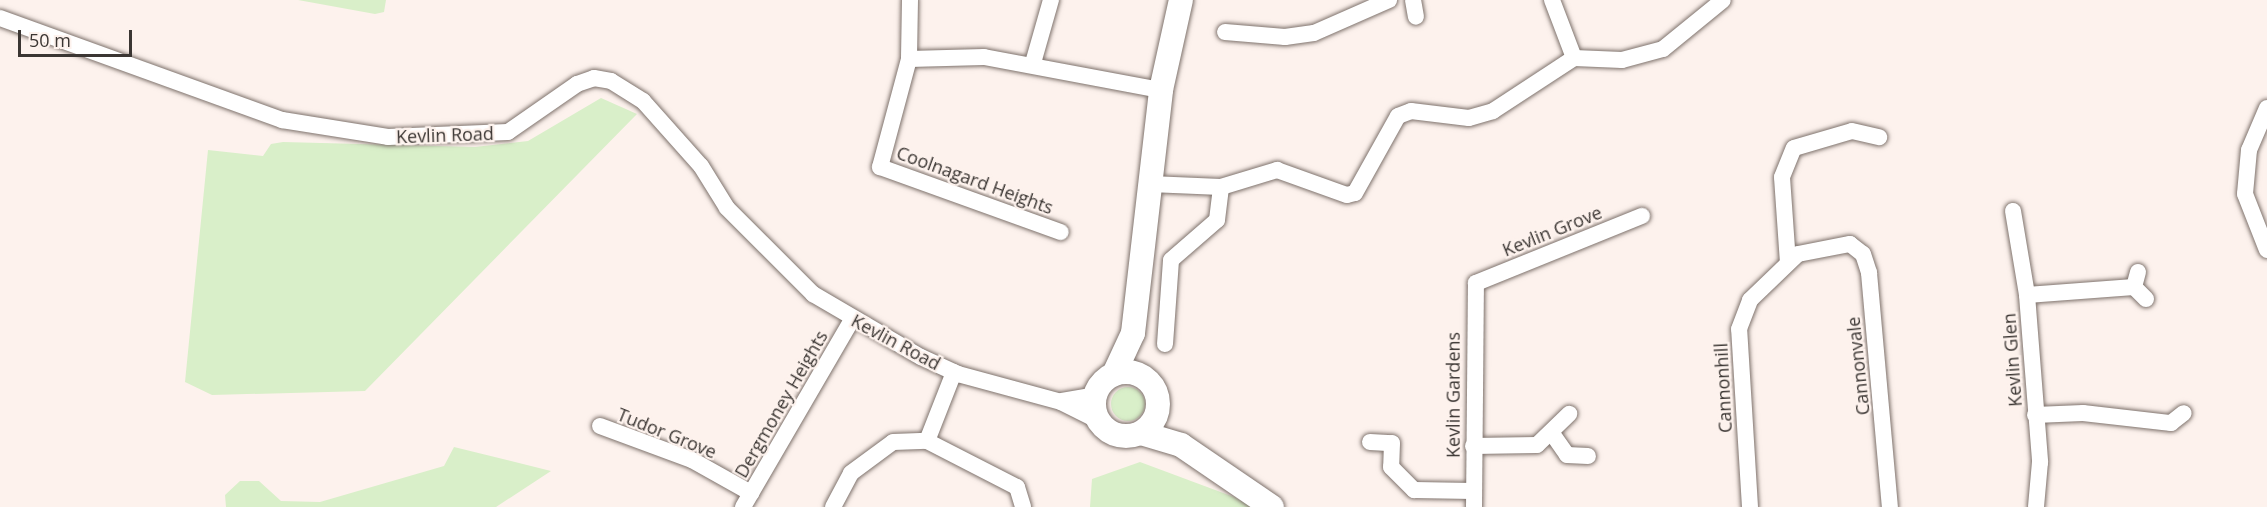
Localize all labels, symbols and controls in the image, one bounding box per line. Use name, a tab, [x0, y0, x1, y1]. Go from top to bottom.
scale bar	[21, 18, 135, 56]
text: 50 m	[29, 28, 71, 52]
street label: Kevlin Road	[396, 122, 494, 148]
street label: Coolnagard Heights	[894, 142, 1056, 218]
street label: Kevlin Grove	[1499, 201, 1605, 261]
street label: Kevlin Road	[848, 309, 944, 375]
street label: Kevlin Glen	[1998, 313, 2026, 407]
street label: Cannonvale	[1842, 316, 1874, 416]
street label: Dergmoney Heights	[730, 327, 832, 481]
street label: Kevlin Gardens	[1442, 332, 1464, 458]
street label: Cannonhill	[1710, 343, 1736, 433]
street label: Tudor Grove	[614, 403, 720, 463]

